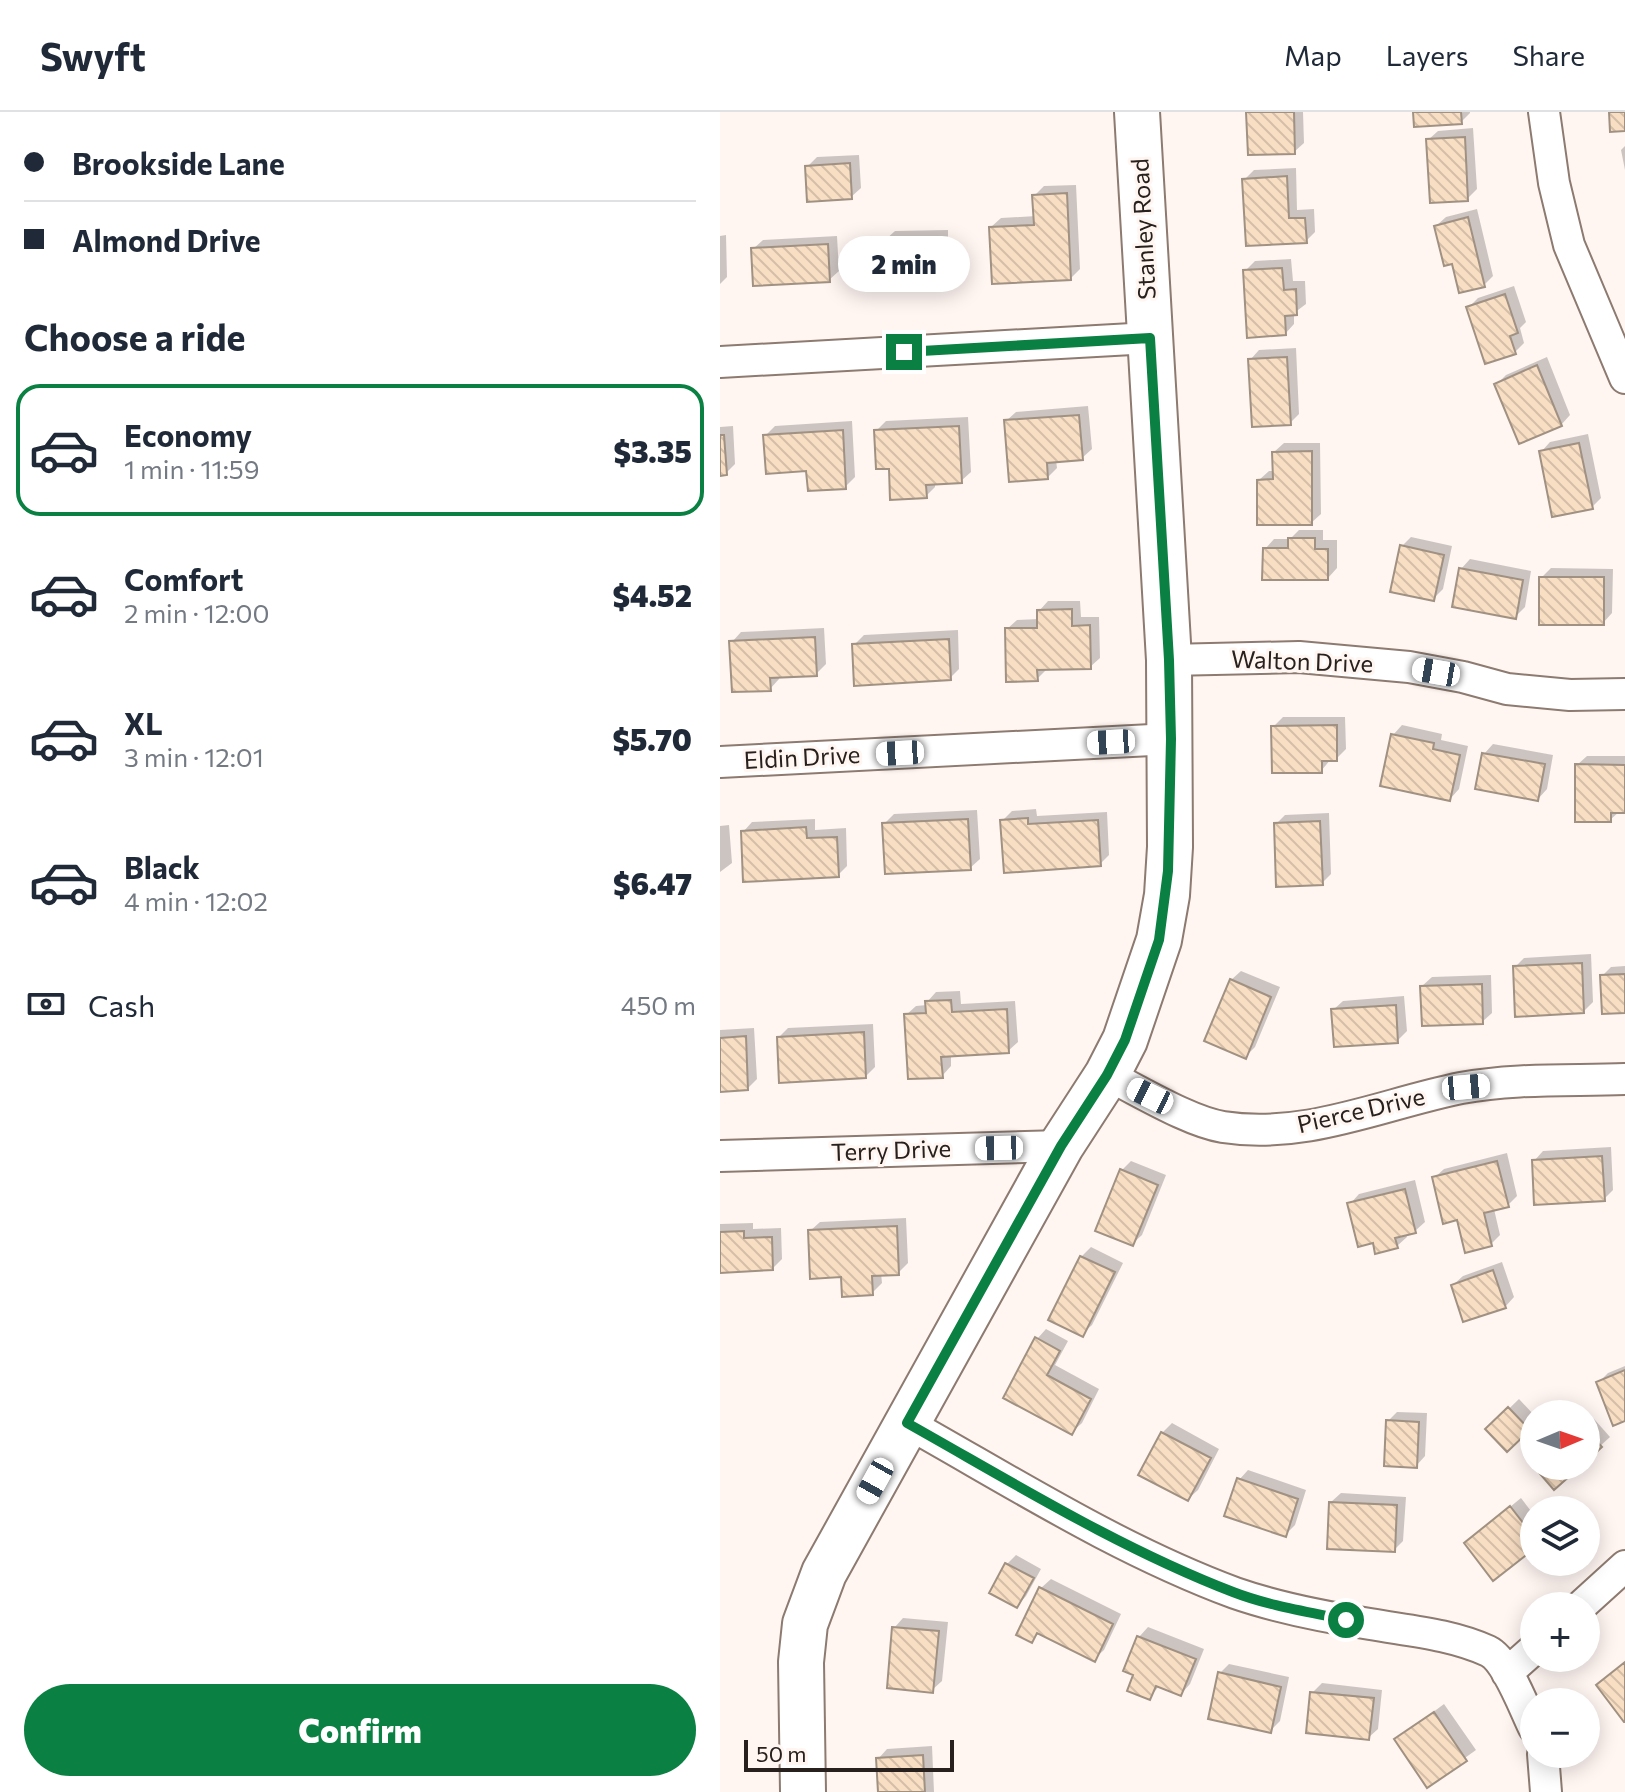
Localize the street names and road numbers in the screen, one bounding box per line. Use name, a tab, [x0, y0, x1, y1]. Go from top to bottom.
street label: Stanley Road	[1124, 158, 1161, 300]
street label: Walton Drive	[1230, 644, 1374, 677]
street label: Eldin Drive	[743, 739, 861, 774]
street label: Pierce Drive	[1294, 1081, 1427, 1138]
street label: Terry Drive	[830, 1133, 952, 1166]

